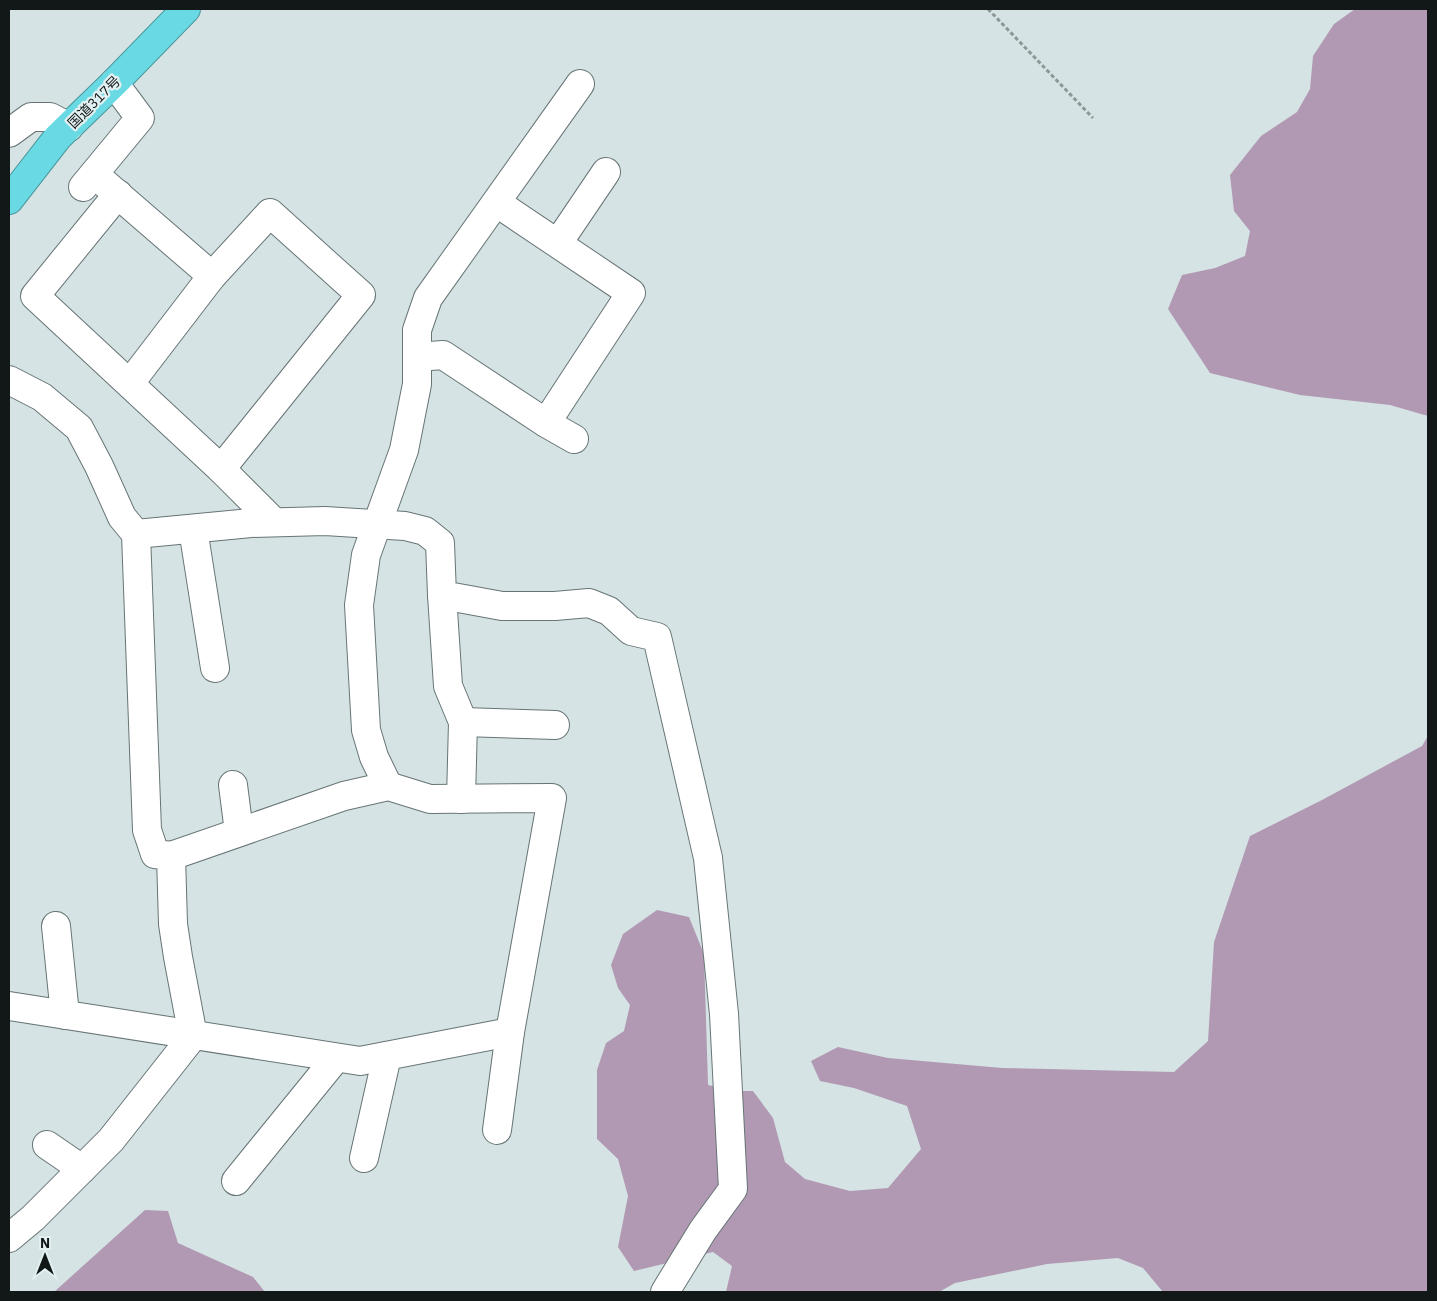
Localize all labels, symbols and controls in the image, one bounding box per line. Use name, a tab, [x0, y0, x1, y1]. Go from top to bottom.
street label: 国道317号	[64, 72, 124, 132]
north arrow	[20, 1231, 70, 1281]
text: N	[40, 1234, 50, 1252]

